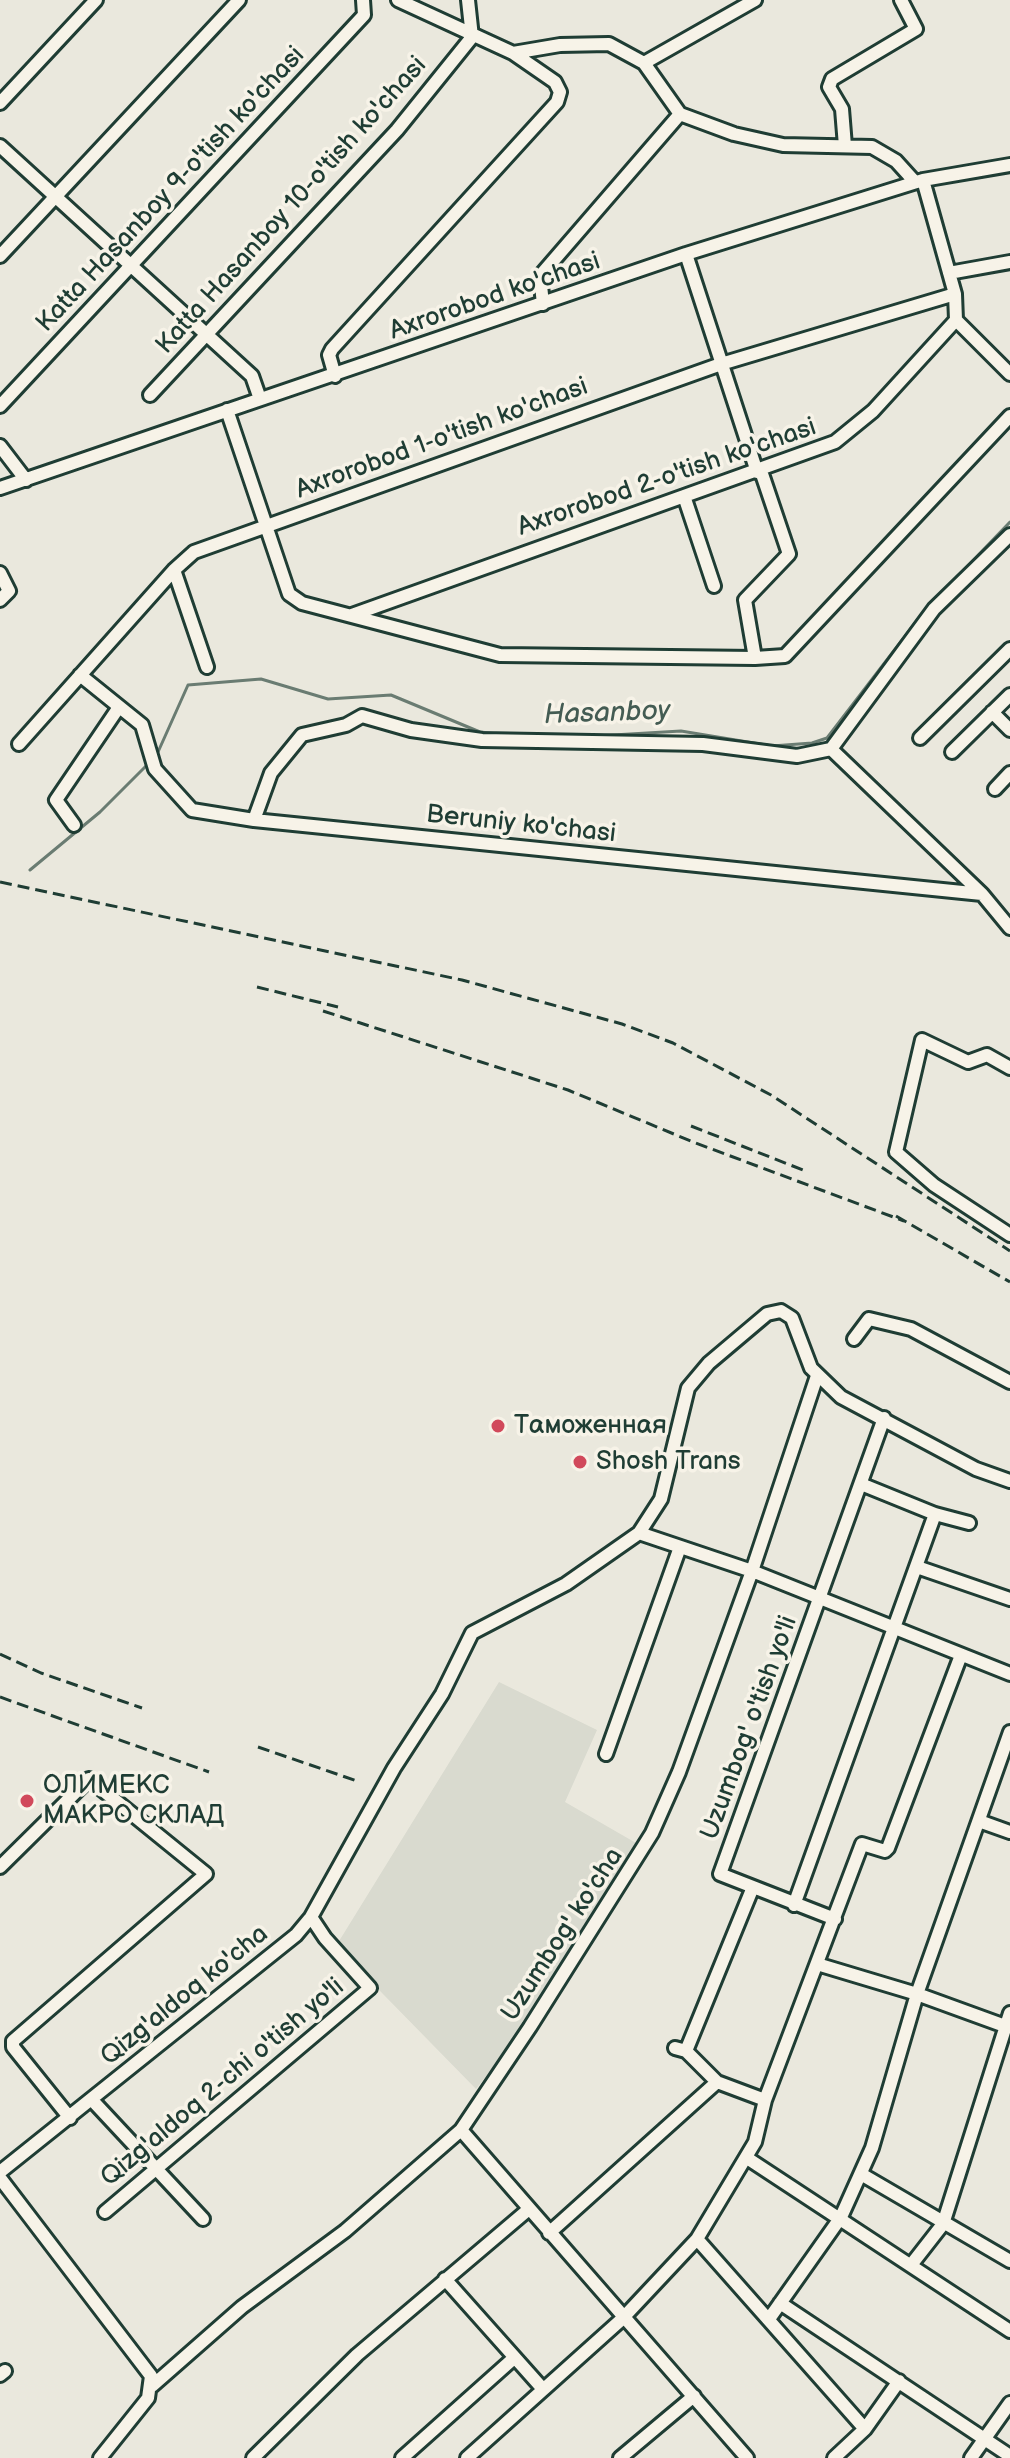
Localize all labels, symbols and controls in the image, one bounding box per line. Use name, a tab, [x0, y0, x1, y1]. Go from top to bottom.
street label: Katta Hasanboy 9-o'tish ko'chasi	[30, 41, 312, 339]
street label: Katta Hasanboy 10-o'tish ko'chasi	[150, 51, 434, 361]
street label: Axrorobod ko'chasi	[386, 246, 604, 348]
street label: Axrorobod 1-o'tish ko'chasi	[292, 372, 592, 506]
street label: Axrorobod 2-o'tish ko'chasi	[513, 412, 821, 544]
water label: Hasanboy	[543, 695, 671, 733]
street label: Beruniy ko'chasi	[425, 800, 617, 850]
place label: Таможенная	[514, 1410, 667, 1442]
marker: Таможенная	[489, 1417, 507, 1435]
place label: Shosh Trans	[596, 1446, 741, 1478]
marker: Shosh Trans	[571, 1453, 589, 1471]
street label: Uzumbog' o'tish yo'li	[695, 1612, 805, 1844]
place label: ОЛИМЕКС МАКРО СКЛАД	[43, 1770, 224, 1832]
marker: ОЛИМЕКС МАКРО СКЛАД	[18, 1792, 36, 1810]
street label: Uzumbog' ko'cha	[495, 1843, 631, 2027]
street label: Qizg'aldoq ko'cha	[95, 1919, 275, 2073]
street label: Qizg'aldoq 2-chi o'tish yo'li	[95, 1972, 351, 2194]

